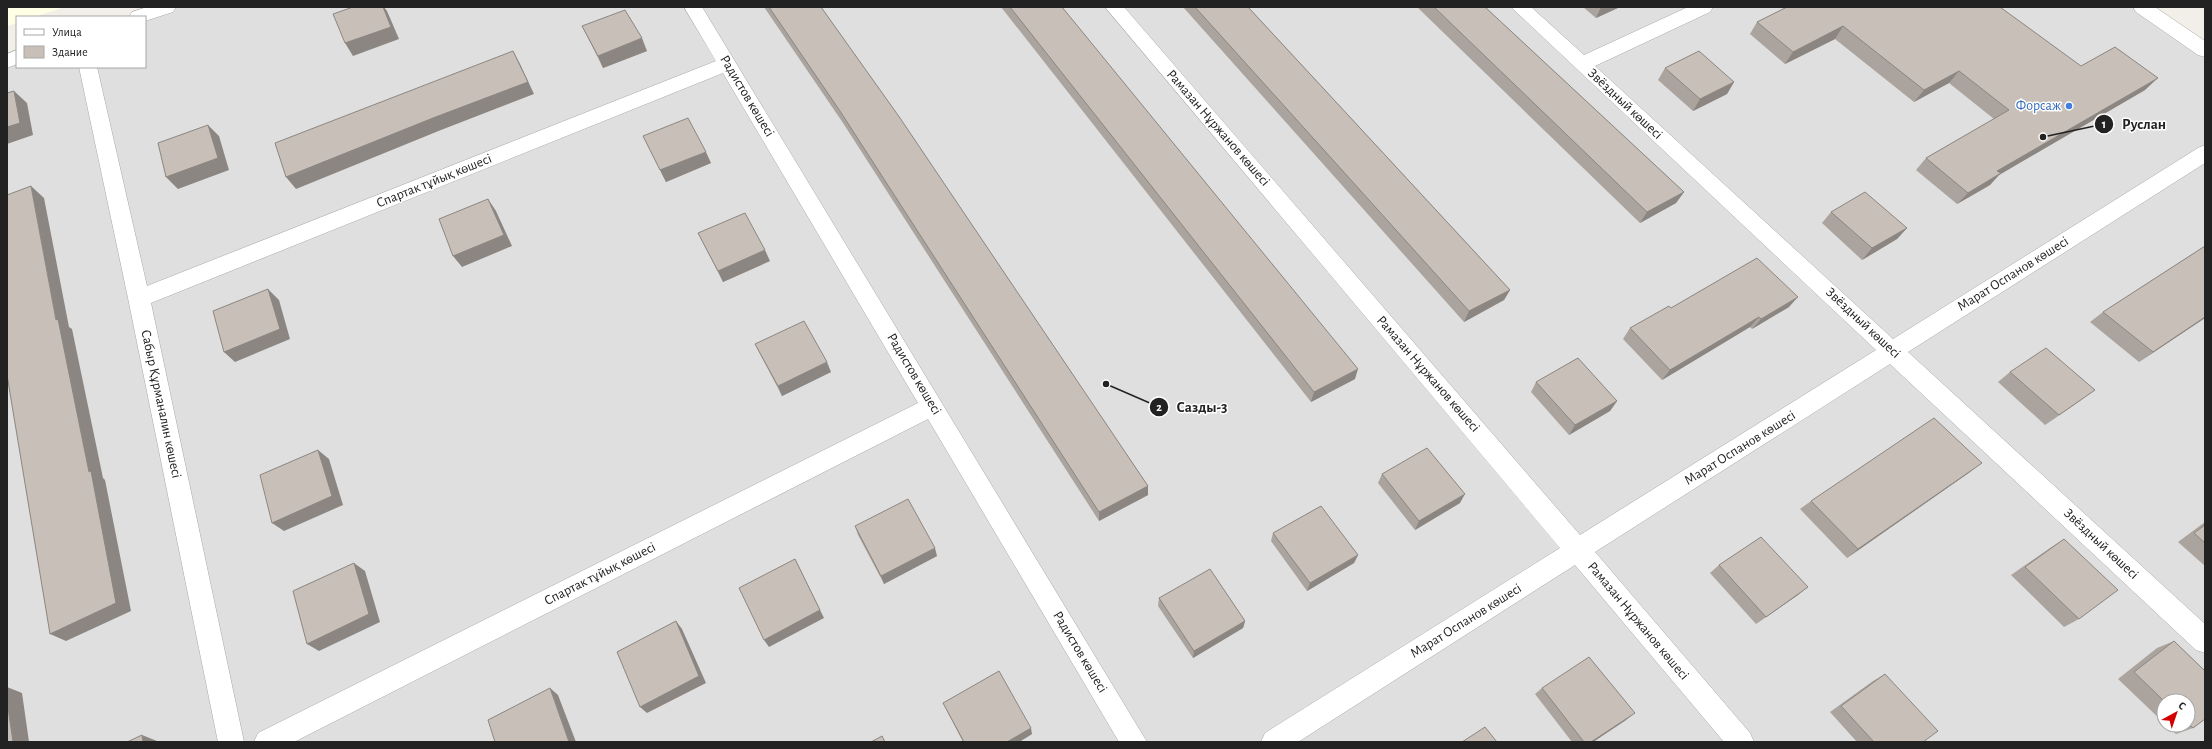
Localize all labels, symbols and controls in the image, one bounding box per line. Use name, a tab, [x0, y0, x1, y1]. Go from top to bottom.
legend	[16, 16, 146, 68]
text: Улица	[52, 26, 82, 38]
text: Здание	[52, 46, 88, 58]
street label: Радистов көшесі	[717, 53, 777, 139]
street label: Звёздный көшесі	[1585, 66, 1665, 142]
street label: Рамазан Нұржанов көшесі	[1164, 67, 1272, 189]
place label: Форсаж	[2016, 99, 2061, 113]
marker: Форсаж	[2064, 101, 2074, 111]
callout: Руслан	[2094, 111, 2174, 138]
text: Руслан	[2122, 117, 2166, 132]
text: 1	[2102, 118, 2106, 130]
street label: Спартак тұйық көшесі	[374, 151, 494, 211]
street label: Марат Оспанов көшесі	[1955, 234, 2071, 314]
street label: Звёздный көшесі	[1823, 285, 1903, 361]
street label: Рамазан Нұржанов көшесі	[1374, 313, 1482, 435]
street label: Сабыр Құрманалин көшесі	[138, 329, 184, 479]
street label: Радистов көшесі	[884, 331, 944, 417]
callout: Сазды-3	[1149, 393, 1236, 420]
text: Сазды-3	[1177, 400, 1227, 415]
text: 2	[1156, 401, 1162, 413]
street label: Марат Оспанов көшесі	[1682, 408, 1798, 488]
street label: Звёздный көшесі	[2061, 506, 2141, 582]
street label: Спартак тұйық көшесі	[542, 540, 658, 608]
street label: Рамазан Нұржанов көшесі	[1585, 559, 1691, 683]
street label: Марат Оспанов көшесі	[1408, 581, 1524, 661]
street label: Радистов көшесі	[1050, 609, 1110, 695]
north arrow	[2156, 693, 2196, 733]
text: С	[2176, 700, 2188, 712]

